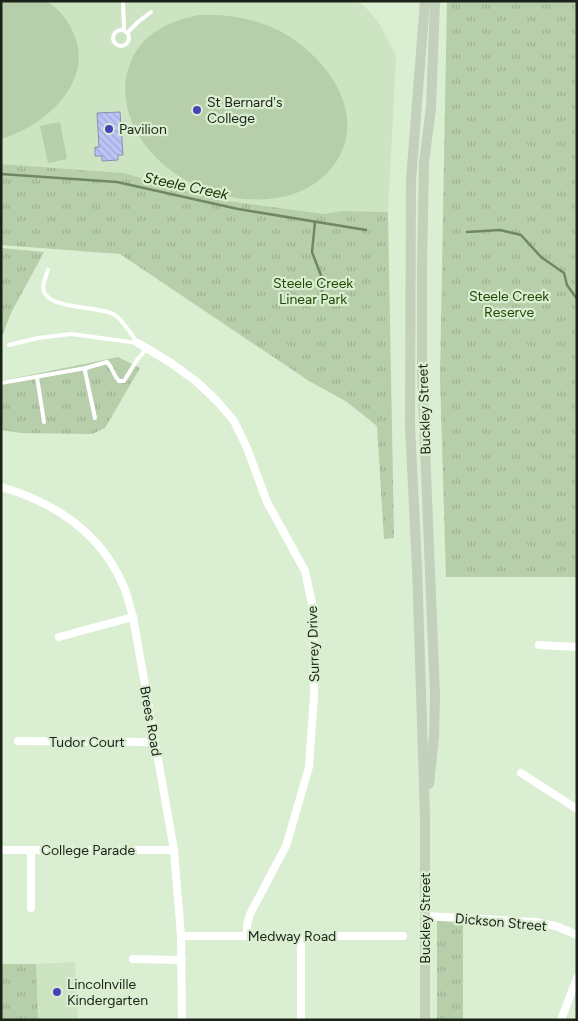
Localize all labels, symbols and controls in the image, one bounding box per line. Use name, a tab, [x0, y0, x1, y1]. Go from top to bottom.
place label: St Bernard's College	[207, 94, 283, 127]
marker: St Bernard's College	[191, 104, 203, 116]
place label: Pavilion	[119, 121, 167, 138]
marker: Pavilion	[103, 123, 115, 135]
water label: Steele Creek	[142, 168, 231, 204]
park label: Steele Creek Linear Park	[273, 275, 353, 308]
park label: Steele Creek Reserve	[469, 288, 549, 321]
street label: Buckley Street	[414, 363, 435, 455]
street label: Surrey Drive	[304, 605, 323, 683]
street label: Brees Road	[136, 685, 165, 757]
street label: Tudor Court	[49, 734, 125, 751]
street label: College Parade	[41, 842, 135, 859]
street label: Buckley Street	[417, 872, 434, 964]
street label: Dickson Street	[454, 910, 548, 935]
street label: Medway Road	[248, 928, 336, 945]
place label: Lincolnville Kindergarten	[67, 976, 148, 1009]
marker: Lincolnville Kindergarten	[51, 986, 63, 998]

